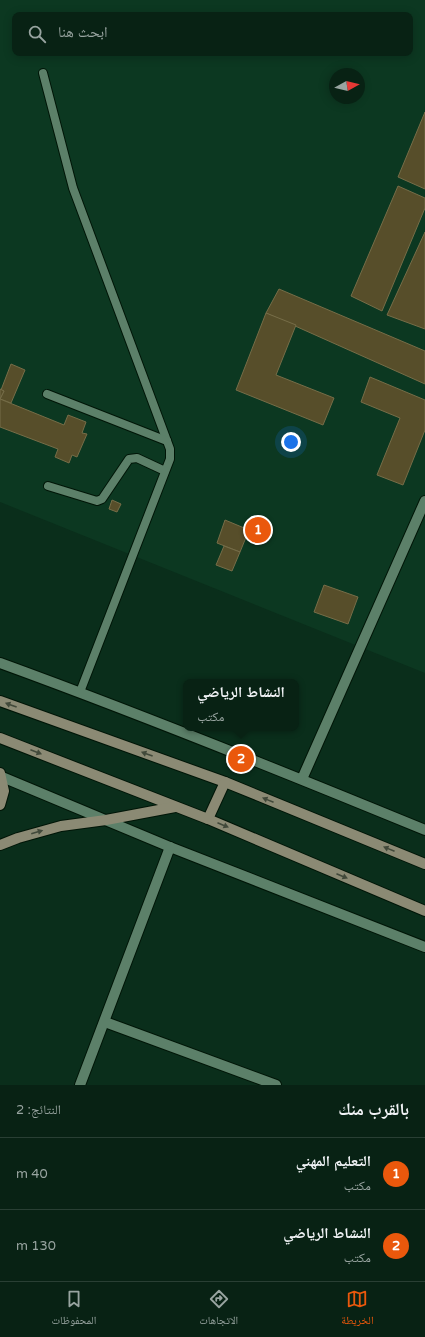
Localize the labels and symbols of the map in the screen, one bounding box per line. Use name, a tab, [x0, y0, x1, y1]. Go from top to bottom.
north arrow	[329, 68, 365, 104]
your location	[281, 432, 301, 452]
pin: 1	[245, 515, 271, 545]
one-way arrow	[5, 702, 17, 708]
pin: 2	[228, 744, 254, 774]
one-way arrow	[31, 750, 43, 756]
one-way arrow	[140, 751, 152, 757]
one-way arrow	[263, 797, 274, 803]
one-way arrow	[217, 822, 228, 828]
one-way arrow	[31, 829, 43, 835]
one-way arrow	[383, 846, 394, 852]
one-way arrow	[337, 873, 348, 879]

